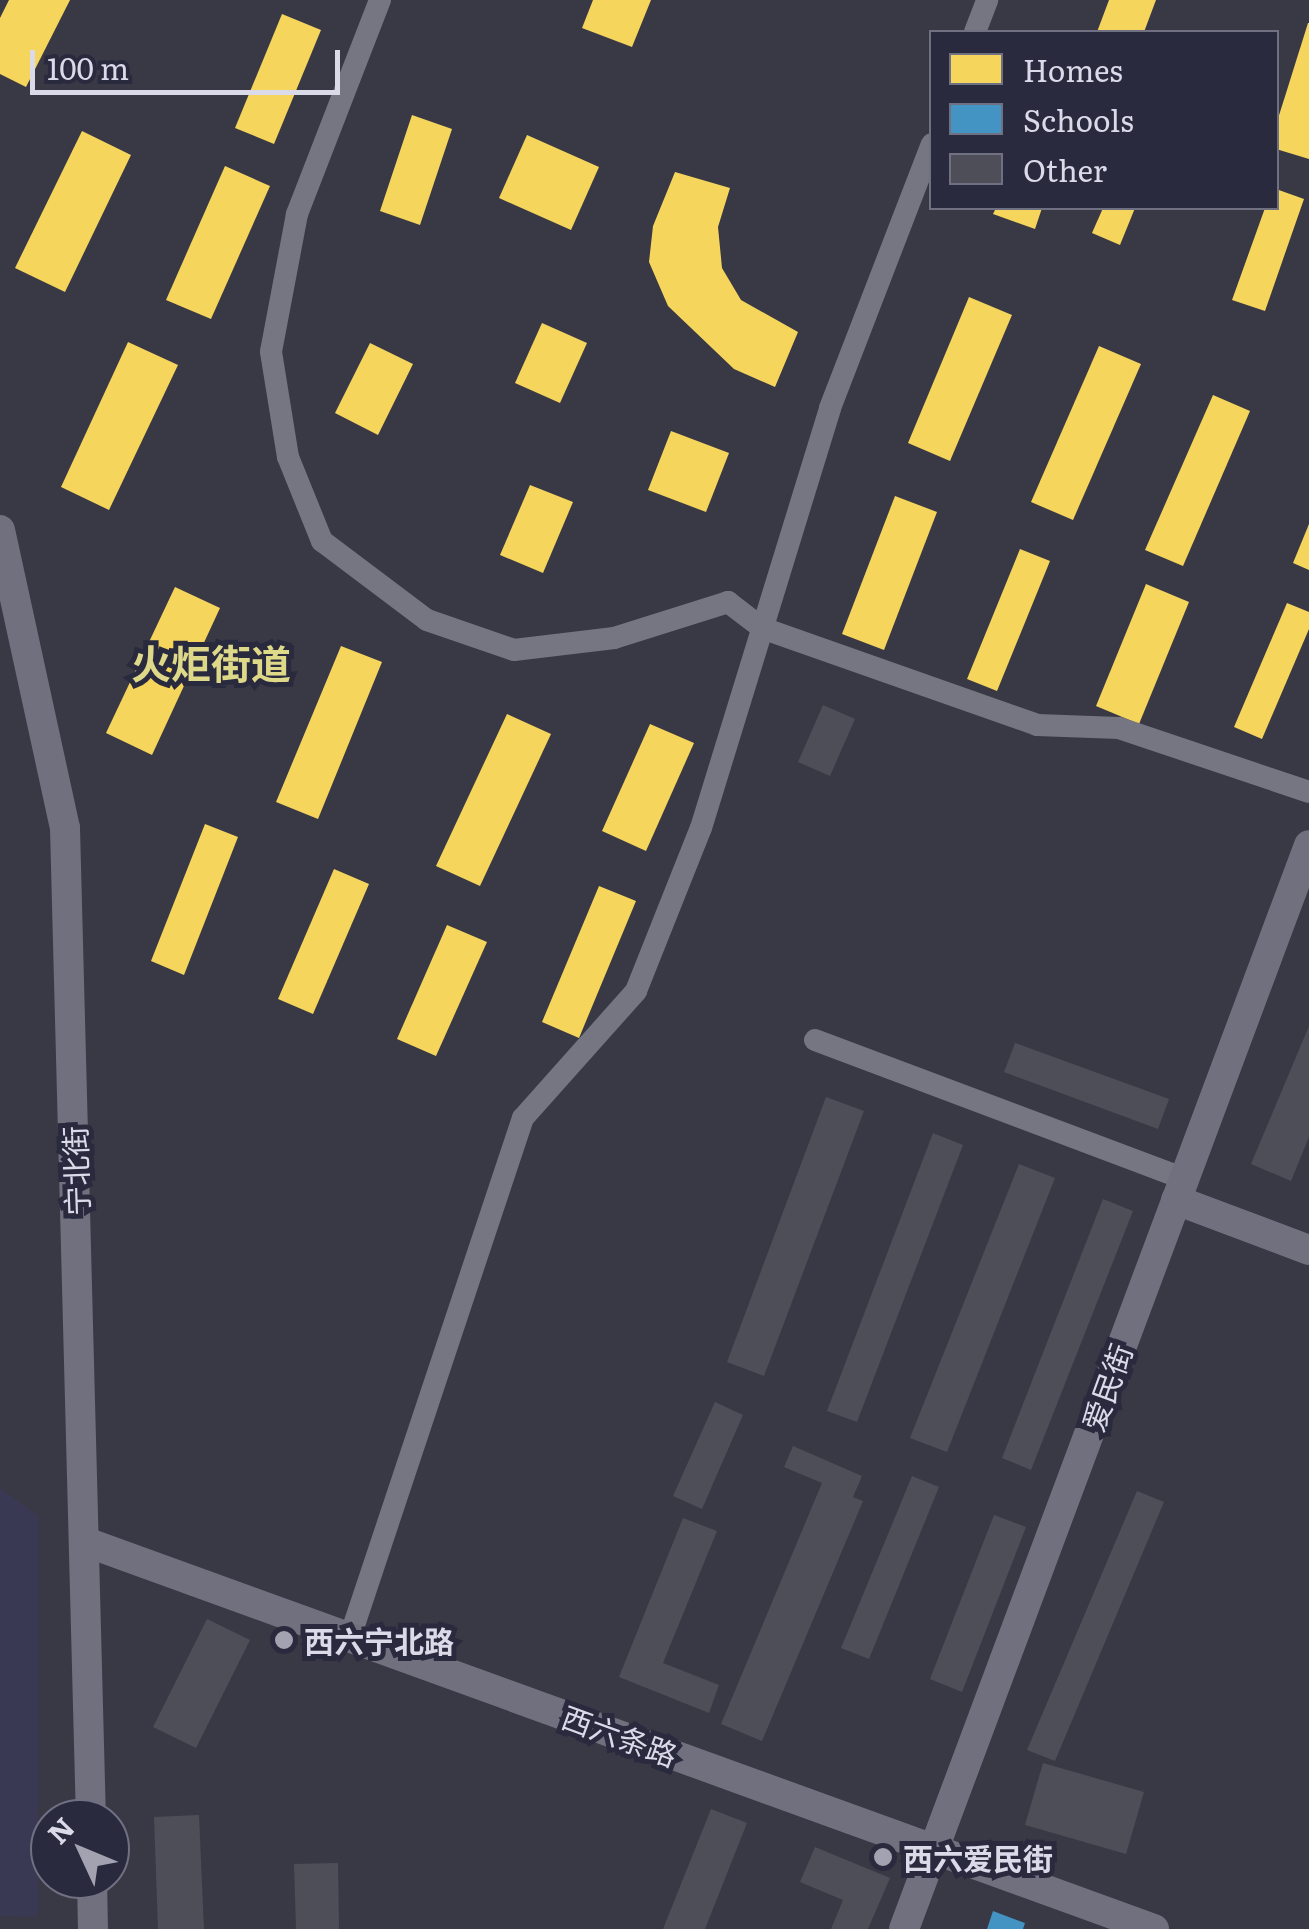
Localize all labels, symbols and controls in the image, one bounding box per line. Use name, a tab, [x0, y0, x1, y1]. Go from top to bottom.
scale bar	[35, 30, 345, 92]
legend	[929, 30, 1279, 210]
text: 100 m	[47, 45, 129, 89]
text: Homes	[1023, 47, 1123, 91]
text: Schools	[1023, 97, 1134, 141]
text: Other	[1023, 147, 1107, 191]
district label: 火炬街道	[131, 638, 291, 686]
street label: 宁北街	[55, 1125, 95, 1217]
street label: 爱民街	[1074, 1339, 1138, 1435]
place label: 西六宁北路	[304, 1622, 454, 1658]
marker: 西六宁北路	[273, 1629, 295, 1651]
street label: 西六条路	[557, 1698, 683, 1772]
north arrow	[30, 1799, 130, 1899]
text: N	[37, 1807, 83, 1853]
place label: 西六爱民街	[903, 1839, 1053, 1875]
marker: 西六爱民街	[872, 1846, 894, 1868]

